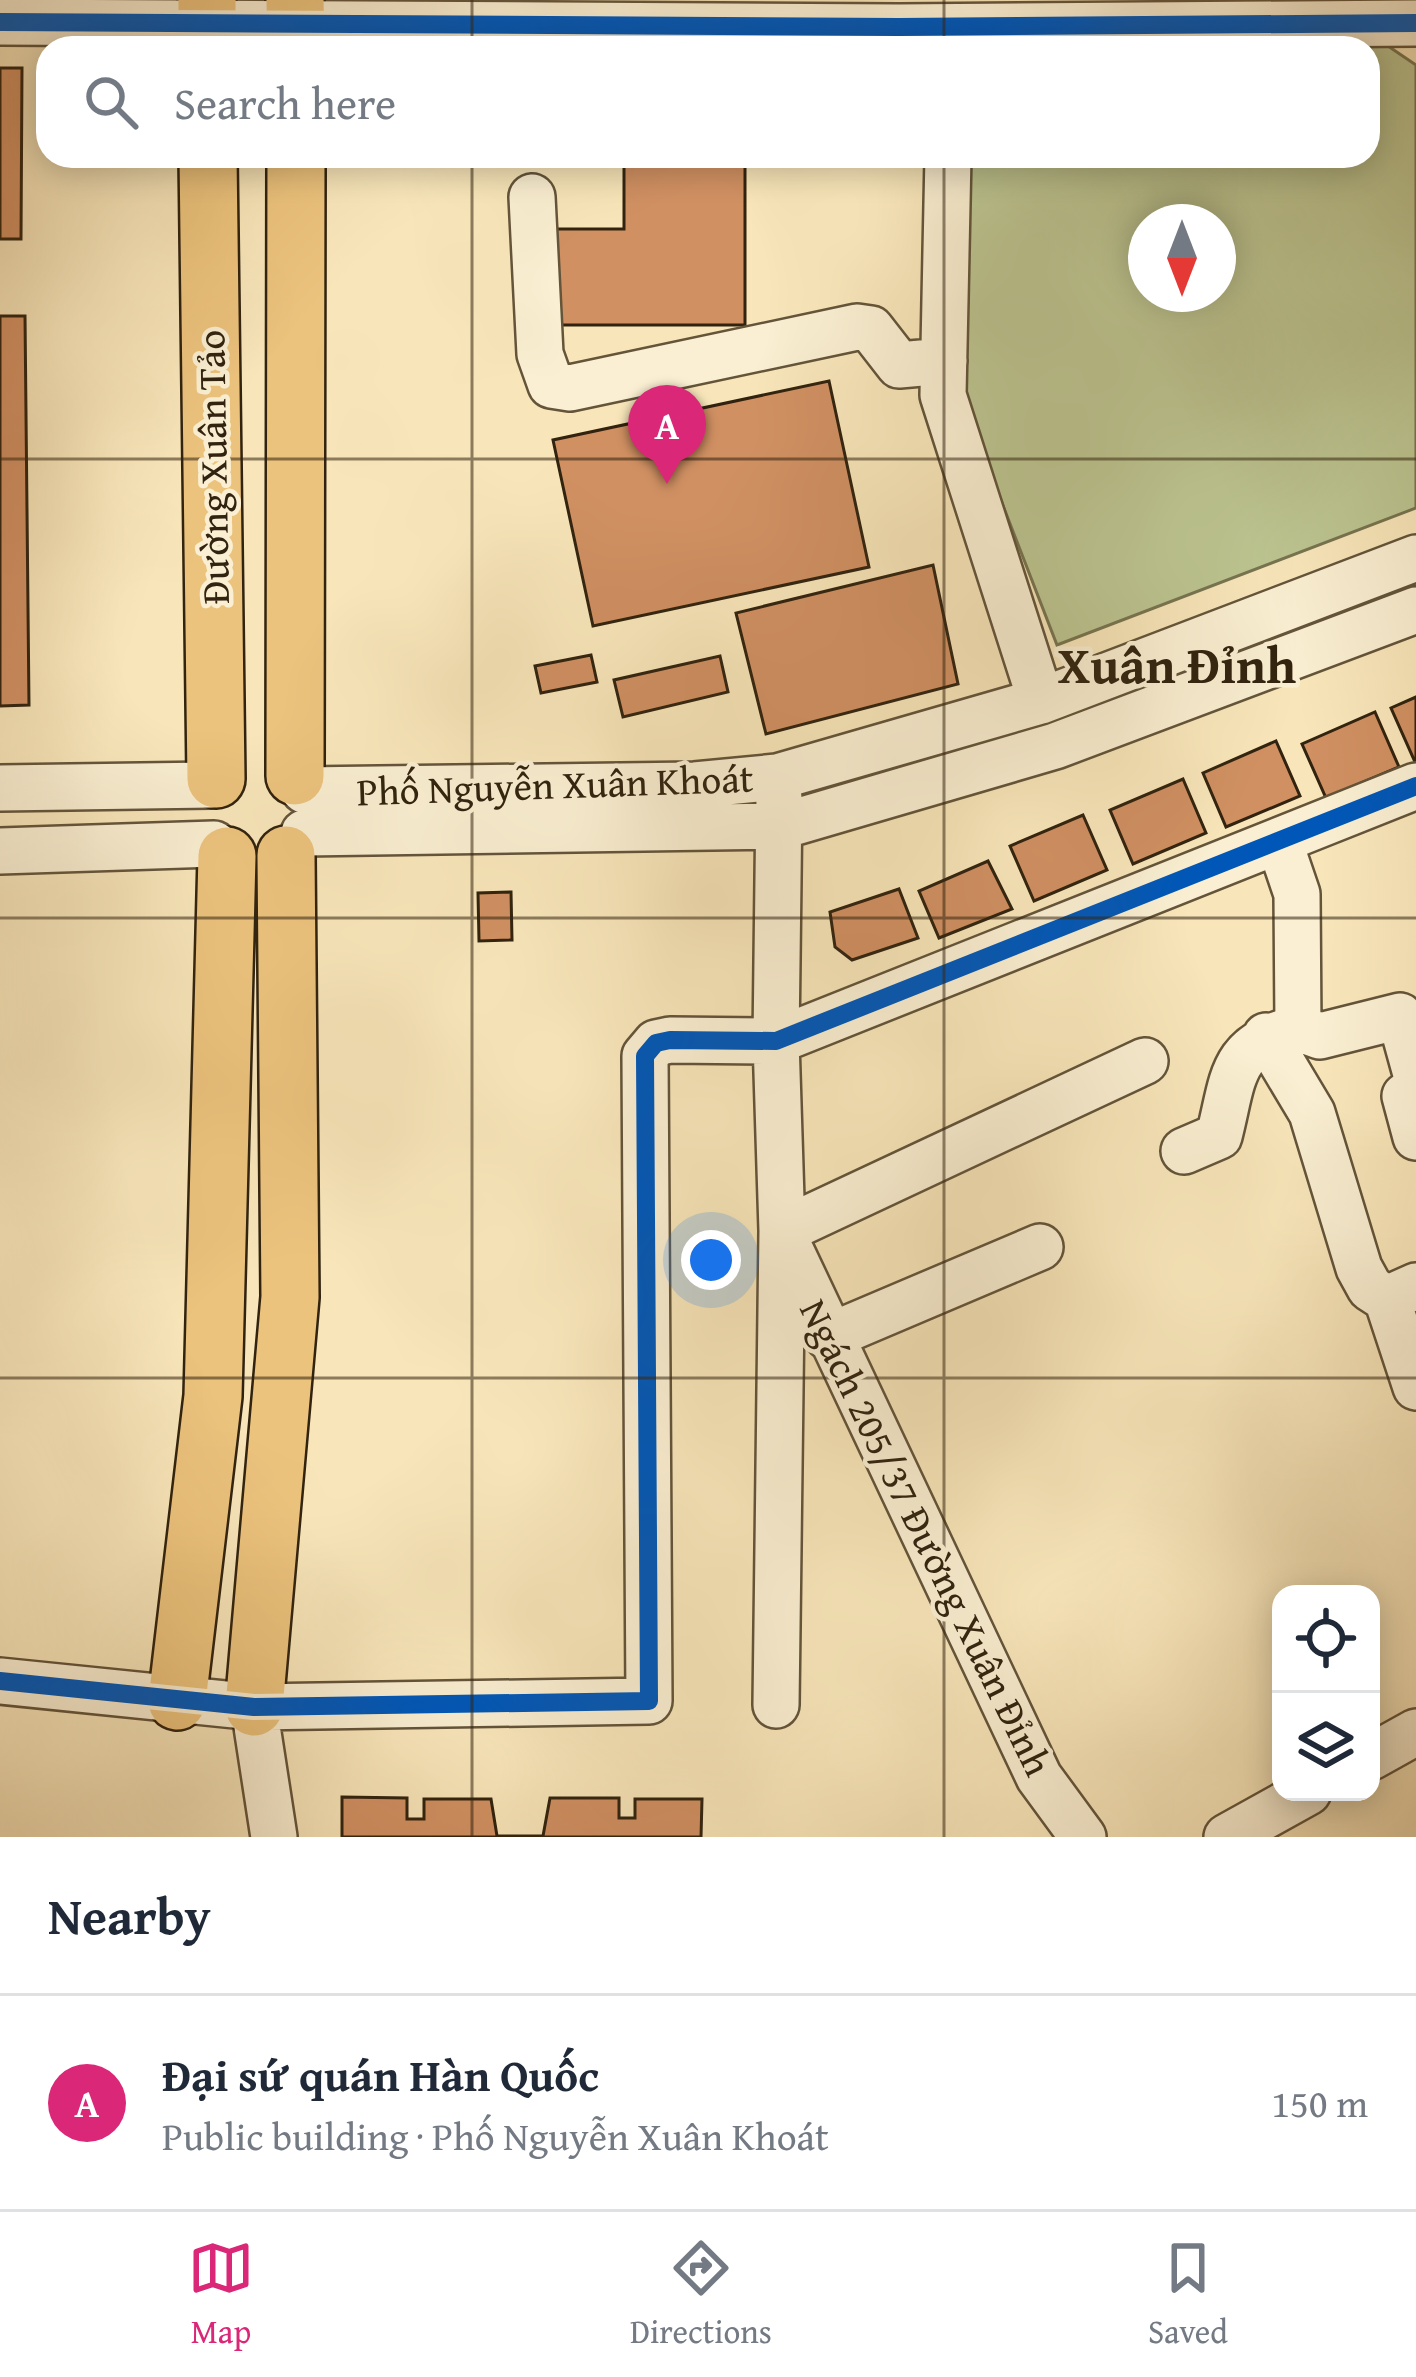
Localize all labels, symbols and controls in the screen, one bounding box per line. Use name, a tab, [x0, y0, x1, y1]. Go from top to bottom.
search box	[36, 36, 1380, 168]
icon: search	[78, 69, 144, 135]
text: Search here	[174, 70, 396, 135]
north arrow	[1128, 204, 1236, 312]
street label: Đường Xuân Tảo	[181, 329, 243, 605]
pin: A	[628, 385, 706, 484]
district label: Xuân Đỉnh	[1058, 627, 1296, 702]
street label: Phố Nguyễn Xuân Khoát	[356, 749, 755, 819]
your location	[681, 1230, 741, 1290]
street label: Ngách 205/37 Đường Xuân Đỉnh	[787, 1289, 1068, 1785]
map controls	[1272, 1585, 1380, 1801]
button: locate	[1272, 1585, 1380, 1693]
button: layers	[1272, 1693, 1380, 1801]
text: Nearby	[48, 1878, 211, 1953]
text: Đại sứ quán Hàn Quốc	[162, 2042, 599, 2107]
text: A	[75, 2074, 99, 2131]
text: 150 m	[1271, 2074, 1368, 2131]
text: Public building · Phố Nguyễn Xuân Khoát	[162, 2107, 829, 2164]
tab: Map	[188, 2235, 254, 2355]
tab: Directions	[630, 2235, 772, 2355]
tab: Saved	[1148, 2235, 1228, 2355]

